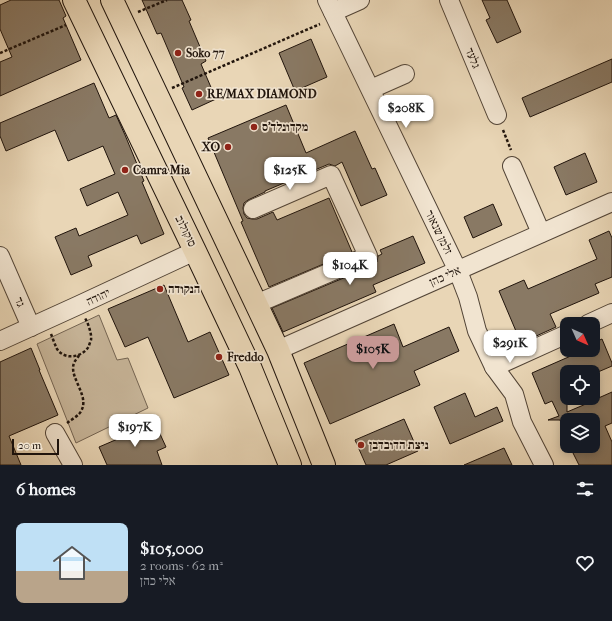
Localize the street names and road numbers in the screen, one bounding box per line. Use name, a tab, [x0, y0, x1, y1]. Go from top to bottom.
street label: גלעד	[463, 46, 483, 70]
street label: זלמן שנאור	[422, 208, 456, 256]
street label: סוקולוב	[172, 213, 200, 249]
street label: אלי כהן	[427, 263, 463, 289]
street label: יהודה	[84, 285, 112, 309]
street label: גד	[12, 295, 28, 309]

